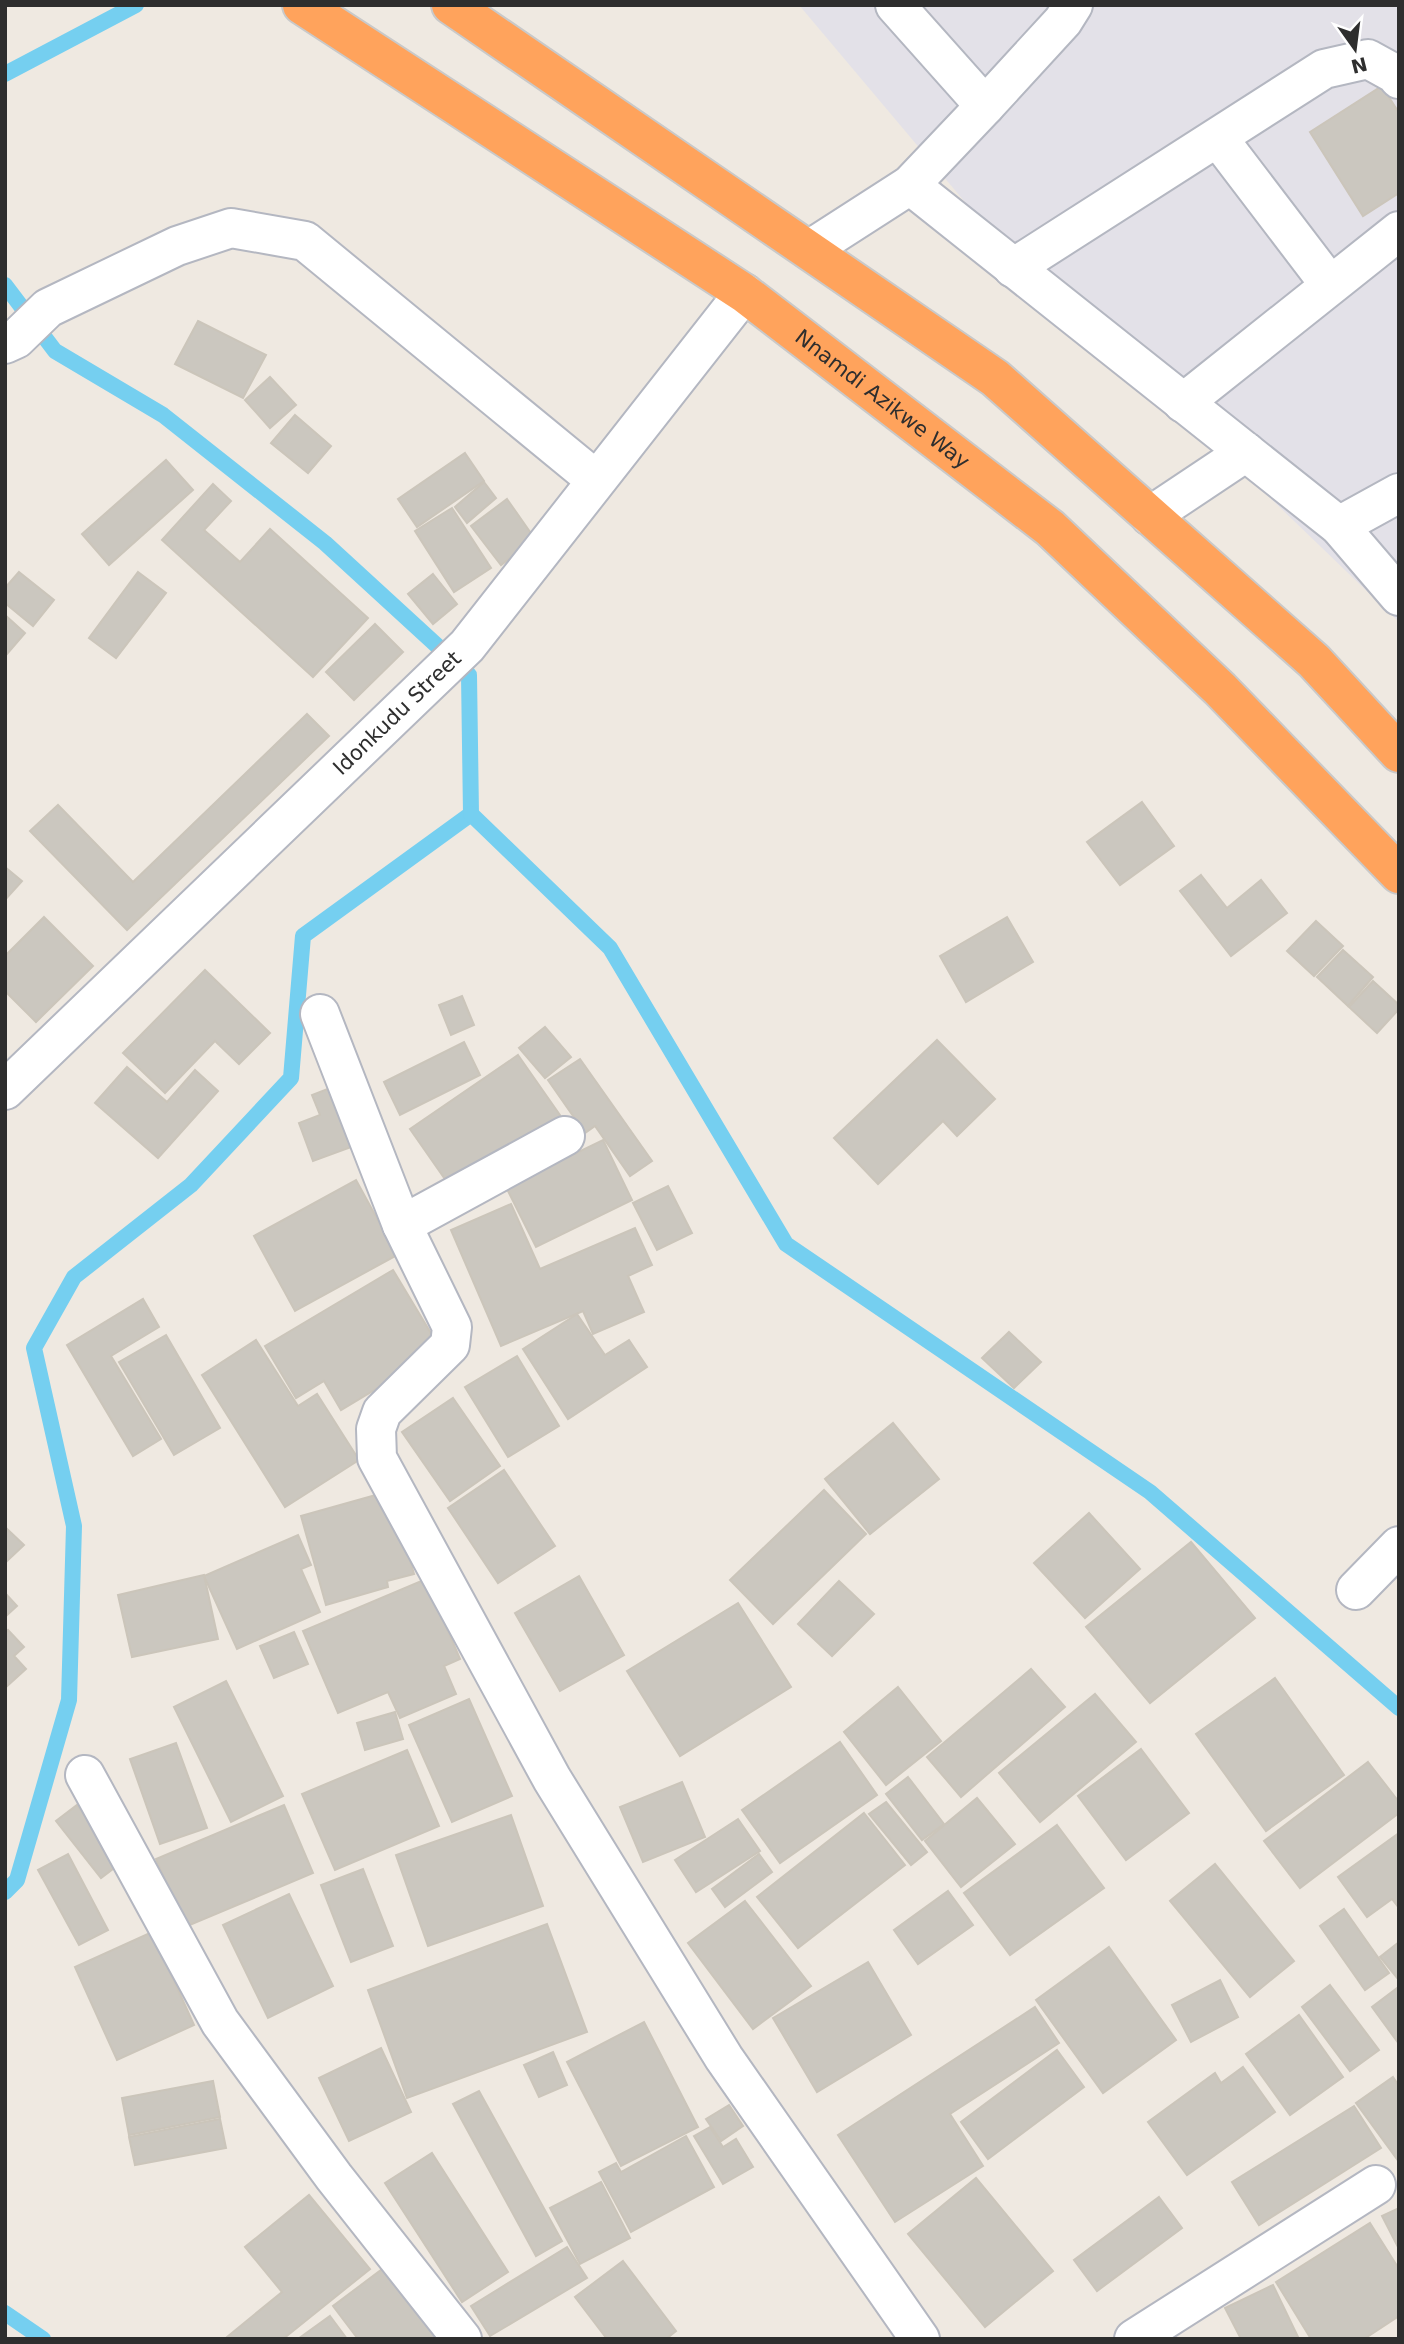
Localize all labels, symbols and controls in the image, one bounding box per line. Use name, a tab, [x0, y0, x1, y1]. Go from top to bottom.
north arrow	[1320, 14, 1390, 84]
text: N	[1349, 53, 1369, 78]
street label: Nnamdi Azikwe Way	[791, 325, 974, 474]
street label: Idonkudu Street	[328, 646, 466, 780]

